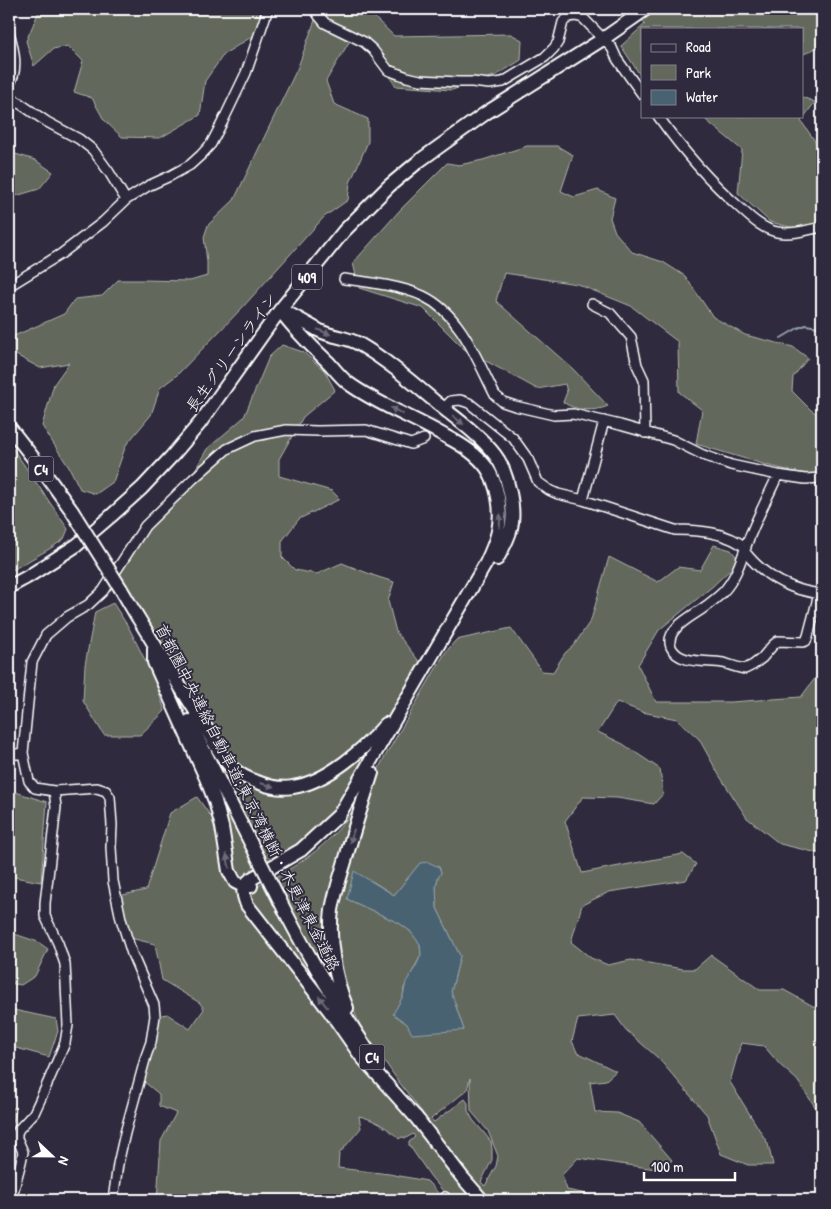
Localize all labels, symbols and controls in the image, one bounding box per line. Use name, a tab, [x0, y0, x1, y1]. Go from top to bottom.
legend	[641, 28, 804, 118]
text: Road	[686, 36, 711, 57]
text: Park	[686, 62, 711, 83]
text: Water	[686, 86, 718, 107]
road number: 409	[292, 264, 322, 290]
street label: 長生グリーンライン	[180, 288, 282, 416]
one-way arrow	[317, 328, 331, 336]
one-way arrow	[390, 407, 404, 415]
one-way arrow	[452, 414, 465, 425]
road number: C4	[28, 456, 54, 482]
one-way arrow	[496, 512, 504, 528]
street label: 首都圏中央連絡自動車道;東京湾横断・木更津東金道路	[150, 619, 346, 975]
one-way arrow	[259, 781, 274, 789]
one-way arrow	[348, 829, 356, 844]
one-way arrow	[223, 853, 231, 869]
one-way arrow	[318, 996, 329, 1009]
road number: C4	[360, 1044, 384, 1070]
north arrow	[28, 1132, 78, 1182]
scale bar	[644, 1149, 735, 1181]
text: N	[54, 1154, 75, 1169]
text: 100 m	[651, 1156, 684, 1177]

